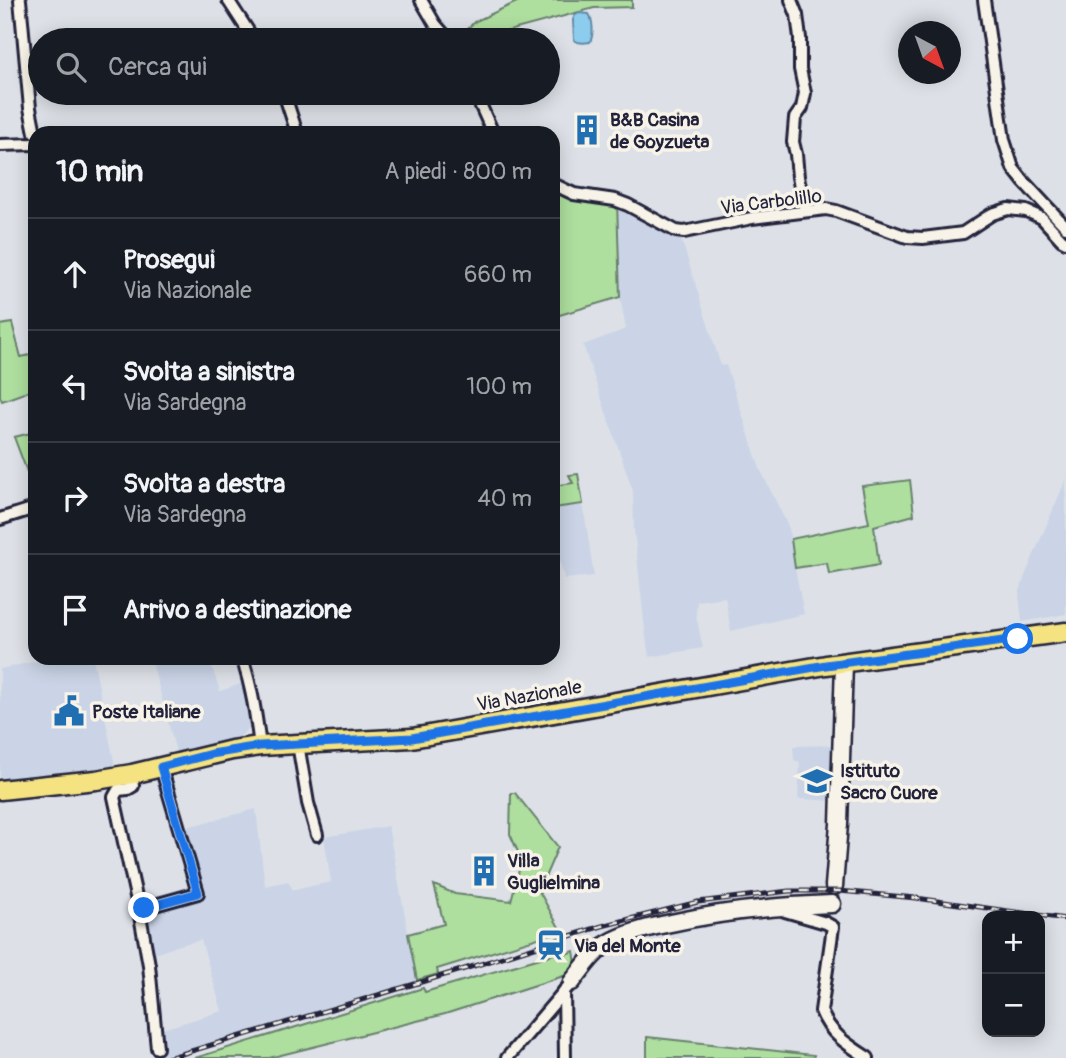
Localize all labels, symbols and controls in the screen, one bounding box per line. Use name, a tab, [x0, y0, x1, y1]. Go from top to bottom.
north arrow	[898, 21, 961, 84]
search box	[28, 28, 560, 105]
icon: search	[52, 48, 90, 86]
text: Cerca qui	[108, 51, 207, 83]
place label: B&B Casina de Goyzueta	[610, 108, 709, 154]
building icon: B&B Casina de Goyzueta	[570, 113, 604, 147]
text: 10 min	[56, 153, 143, 190]
text: A piedi · 800 m	[385, 157, 532, 186]
street label: Via Carbolillo	[719, 184, 823, 220]
text: Prosegui	[123, 244, 215, 276]
icon: ahead	[56, 255, 94, 293]
text: 660 m	[464, 260, 532, 289]
text: Via Nazionale	[123, 276, 252, 305]
text: Svolta a sinistra	[123, 356, 295, 388]
icon: left	[56, 367, 94, 405]
text: 100 m	[466, 372, 532, 401]
text: Via Sardegna	[123, 388, 247, 417]
text: Svolta a destra	[123, 468, 285, 500]
icon: right	[56, 479, 94, 517]
text: 40 m	[478, 484, 532, 513]
text: Via Sardegna	[123, 500, 247, 529]
icon: arrive	[56, 591, 94, 629]
text: Arrivo a destinazione	[123, 594, 351, 626]
route start	[1002, 623, 1033, 654]
street label: Via Nazionale	[475, 675, 584, 717]
public building icon: Poste Italiane	[52, 694, 86, 728]
place label: Poste Italiane	[92, 700, 201, 724]
place label: Istituto Sacro Cuore	[840, 759, 938, 805]
school or university icon: Istituto Sacro Cuore	[800, 764, 834, 798]
place label: Villa Guglielmina	[507, 849, 600, 895]
building icon: Villa Guglielmina	[467, 854, 501, 888]
route end	[128, 892, 159, 923]
map controls	[982, 911, 1045, 1037]
button: +	[982, 911, 1045, 974]
station icon: Via del Monte	[534, 928, 568, 962]
place label: Via del Monte	[574, 934, 681, 958]
button: −	[982, 974, 1045, 1037]

